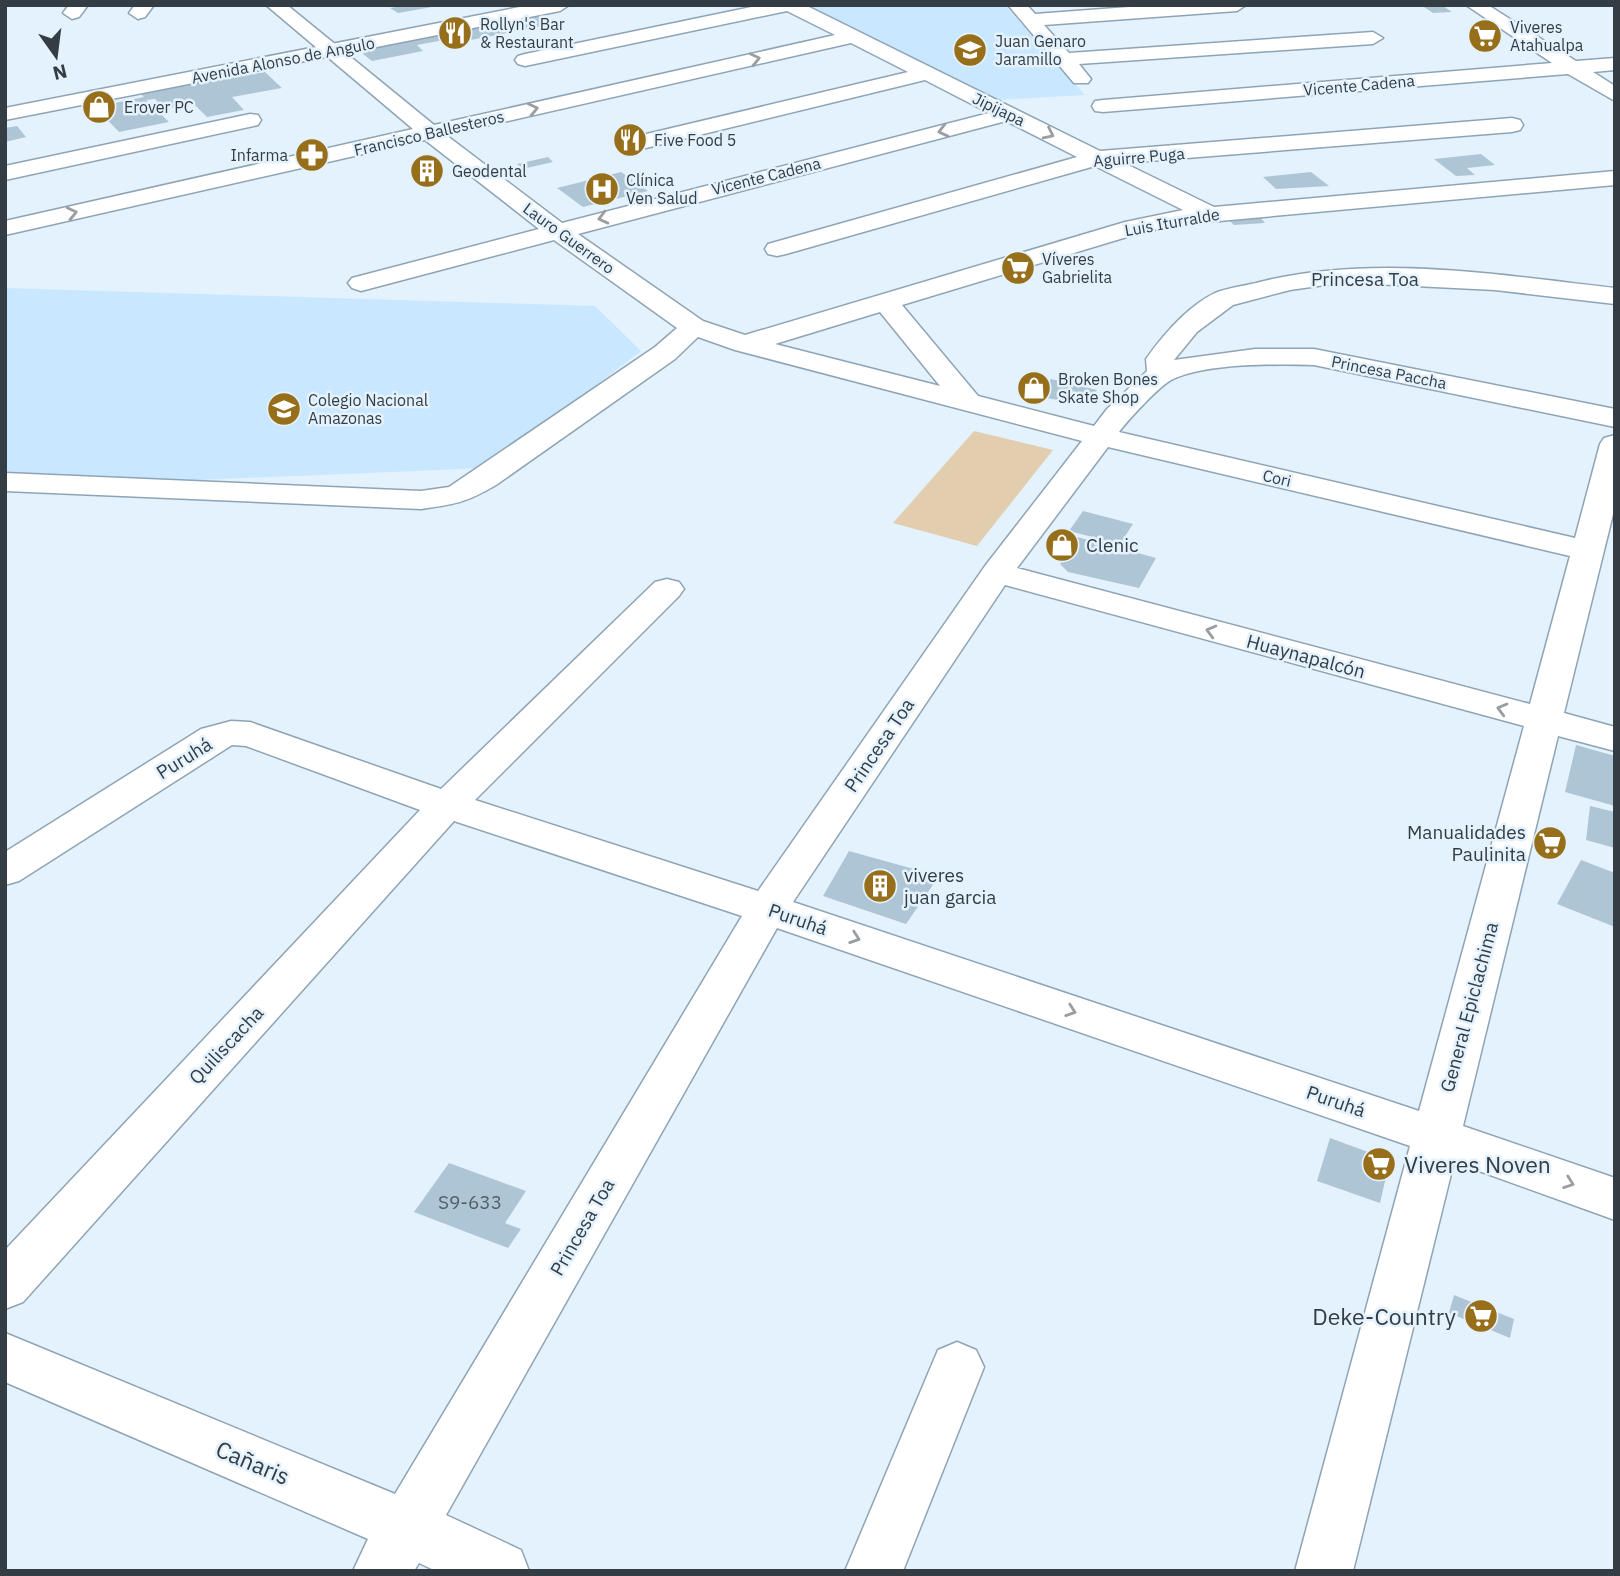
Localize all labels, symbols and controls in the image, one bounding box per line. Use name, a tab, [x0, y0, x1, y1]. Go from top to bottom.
restaurant icon: Rollyn's Bar & Restaurant	[436, 14, 474, 52]
place label: Rollyn's Bar & Restaurant	[480, 14, 574, 52]
supermarket icon: Viveres Atahualpa	[1466, 17, 1504, 55]
place label: Viveres Atahualpa	[1510, 17, 1584, 55]
north arrow	[21, 21, 91, 91]
school or university icon: Juan Genaro Jaramillo	[951, 31, 989, 69]
place label: Juan Genaro Jaramillo	[995, 31, 1086, 69]
street label: Avenida Alonso de Angulo	[190, 32, 376, 88]
one-way arrow	[749, 53, 761, 67]
text: N	[51, 59, 70, 86]
street label: Vicente Cadena	[1302, 70, 1416, 100]
shop icon: Erover PC	[80, 88, 118, 126]
street label: Jipijapa	[970, 88, 1029, 130]
place label: Erover PC	[124, 97, 194, 117]
one-way arrow	[527, 103, 539, 118]
street label: Francisco Ballesteros	[352, 106, 506, 160]
restaurant icon: Five Food 5	[611, 121, 649, 159]
one-way arrow	[937, 123, 949, 137]
one-way arrow	[1042, 125, 1054, 139]
place label: Five Food 5	[654, 130, 736, 150]
pharmacy icon: Infarma	[293, 136, 331, 174]
street label: Aguirre Puga	[1092, 143, 1186, 171]
place label: Infarma	[230, 145, 288, 165]
building icon: Geodental	[408, 152, 446, 190]
street label: Vicente Cadena	[709, 153, 823, 199]
place label: Geodental	[452, 161, 527, 181]
hospital icon: Clínica Ven Salud	[583, 170, 621, 208]
place label: Clínica Ven Salud	[626, 170, 697, 208]
street label: Lauro Guerrero	[519, 198, 619, 278]
street label: Luis Iturralde	[1123, 204, 1221, 240]
one-way arrow	[66, 207, 78, 222]
one-way arrow	[598, 210, 610, 224]
supermarket icon: Víveres Gabrielita	[999, 249, 1037, 287]
place label: Víveres Gabrielita	[1042, 249, 1113, 287]
street label: Princesa Toa	[1311, 267, 1419, 291]
street label: Princesa Paccha	[1330, 351, 1449, 393]
shop icon: Broken Bones Skate Shop	[1015, 369, 1053, 407]
place label: Broken Bones Skate Shop	[1058, 369, 1158, 407]
school or university icon: Colegio Nacional Amazonas	[265, 390, 303, 428]
place label: Colegio Nacional Amazonas	[308, 390, 428, 428]
street label: Cori	[1261, 465, 1293, 491]
shop icon: Clenic	[1043, 526, 1081, 564]
place label: Clenic	[1086, 533, 1139, 557]
one-way arrow	[1205, 624, 1217, 639]
street label: Huaynapalcón	[1244, 629, 1368, 683]
street label: Princesa Toa	[839, 694, 919, 796]
one-way arrow	[1496, 702, 1508, 717]
street label: Puruhá	[152, 732, 216, 784]
place label: Manualidades Paulinita	[1407, 820, 1526, 866]
supermarket icon: Manualidades Paulinita	[1531, 824, 1569, 862]
place label: viveres juan garcia	[904, 863, 996, 909]
building icon: viveres juan garcia	[861, 867, 899, 905]
street label: Puruhá	[765, 898, 831, 940]
street label: General Epiclachima	[1435, 919, 1503, 1095]
one-way arrow	[849, 930, 861, 945]
street label: Quiliscacha	[184, 1001, 268, 1089]
one-way arrow	[1064, 1003, 1076, 1017]
street label: Puruhá	[1303, 1080, 1369, 1122]
supermarket icon: Viveres Noven	[1360, 1145, 1398, 1183]
place label: Viveres Noven	[1404, 1149, 1551, 1179]
street label: Princesa Toa	[545, 1174, 619, 1280]
one-way arrow	[1562, 1175, 1574, 1189]
house number: S9-633	[438, 1190, 502, 1214]
supermarket icon: Deke-Country	[1462, 1297, 1500, 1335]
place label: Deke-Country	[1312, 1301, 1457, 1331]
street label: Cañaris	[212, 1433, 294, 1491]

